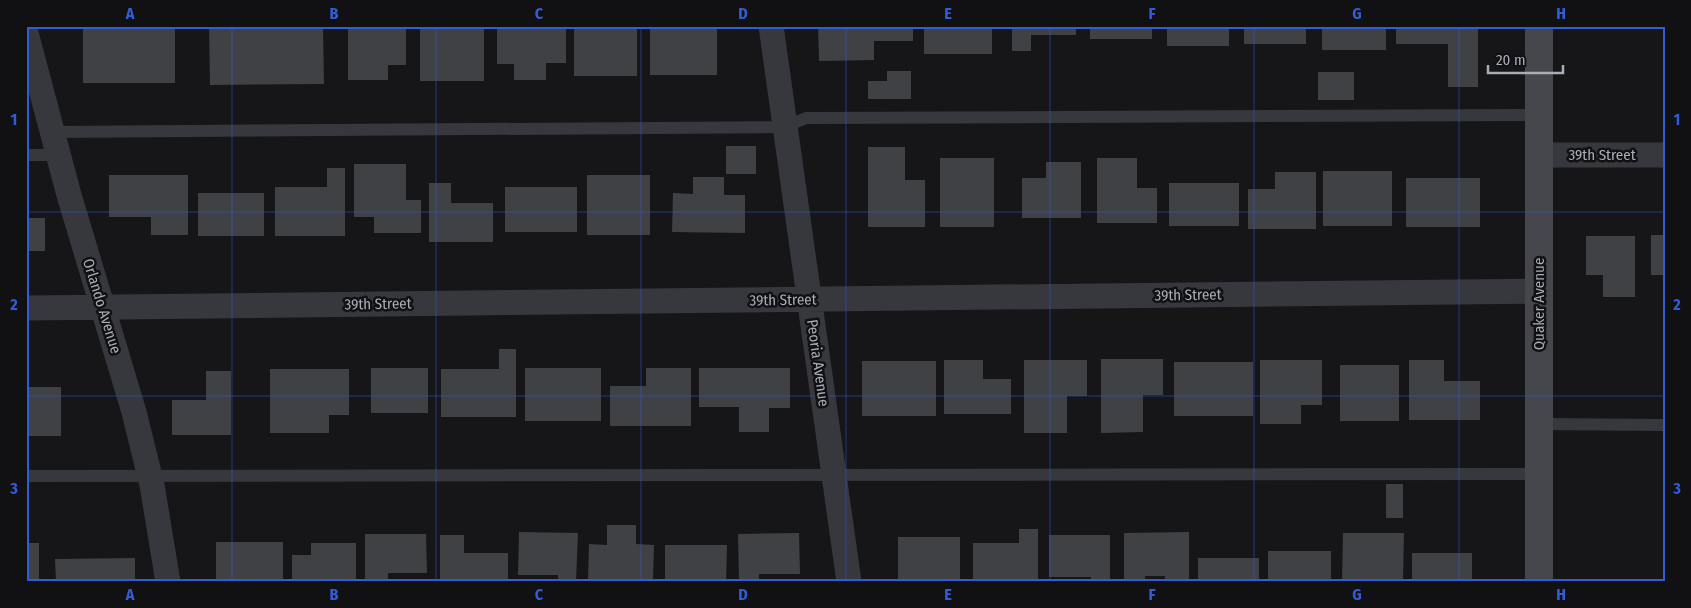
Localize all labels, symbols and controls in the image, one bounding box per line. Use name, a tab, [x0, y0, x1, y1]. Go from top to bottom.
text: A	[125, 4, 135, 23]
text: B	[330, 4, 339, 23]
text: C	[535, 4, 544, 23]
text: D	[738, 4, 748, 23]
text: E	[944, 4, 952, 23]
text: F	[1148, 4, 1156, 23]
text: G	[1352, 4, 1362, 23]
text: H	[1556, 4, 1566, 23]
scale bar	[1488, 42, 1564, 74]
text: 20 m	[1496, 51, 1526, 69]
text: 1	[11, 110, 17, 129]
text: 1	[1674, 110, 1680, 129]
street label: 39th Street	[1568, 146, 1636, 164]
street label: Orlando Avenue	[79, 256, 125, 356]
street label: Quaker Avenue	[1530, 258, 1548, 350]
street label: 39th Street	[1154, 285, 1222, 305]
street label: 39th Street	[749, 290, 817, 310]
street label: 39th Street	[344, 294, 412, 314]
text: 2	[9, 295, 18, 314]
text: 2	[1672, 295, 1681, 314]
street label: Peoria Avenue	[803, 318, 833, 408]
text: 3	[9, 479, 18, 498]
text: 3	[1672, 479, 1681, 498]
text: A	[125, 585, 135, 604]
text: B	[330, 585, 339, 604]
text: C	[535, 585, 544, 604]
text: D	[738, 585, 748, 604]
text: E	[944, 585, 952, 604]
text: F	[1148, 585, 1156, 604]
text: G	[1352, 585, 1362, 604]
text: H	[1556, 585, 1566, 604]

